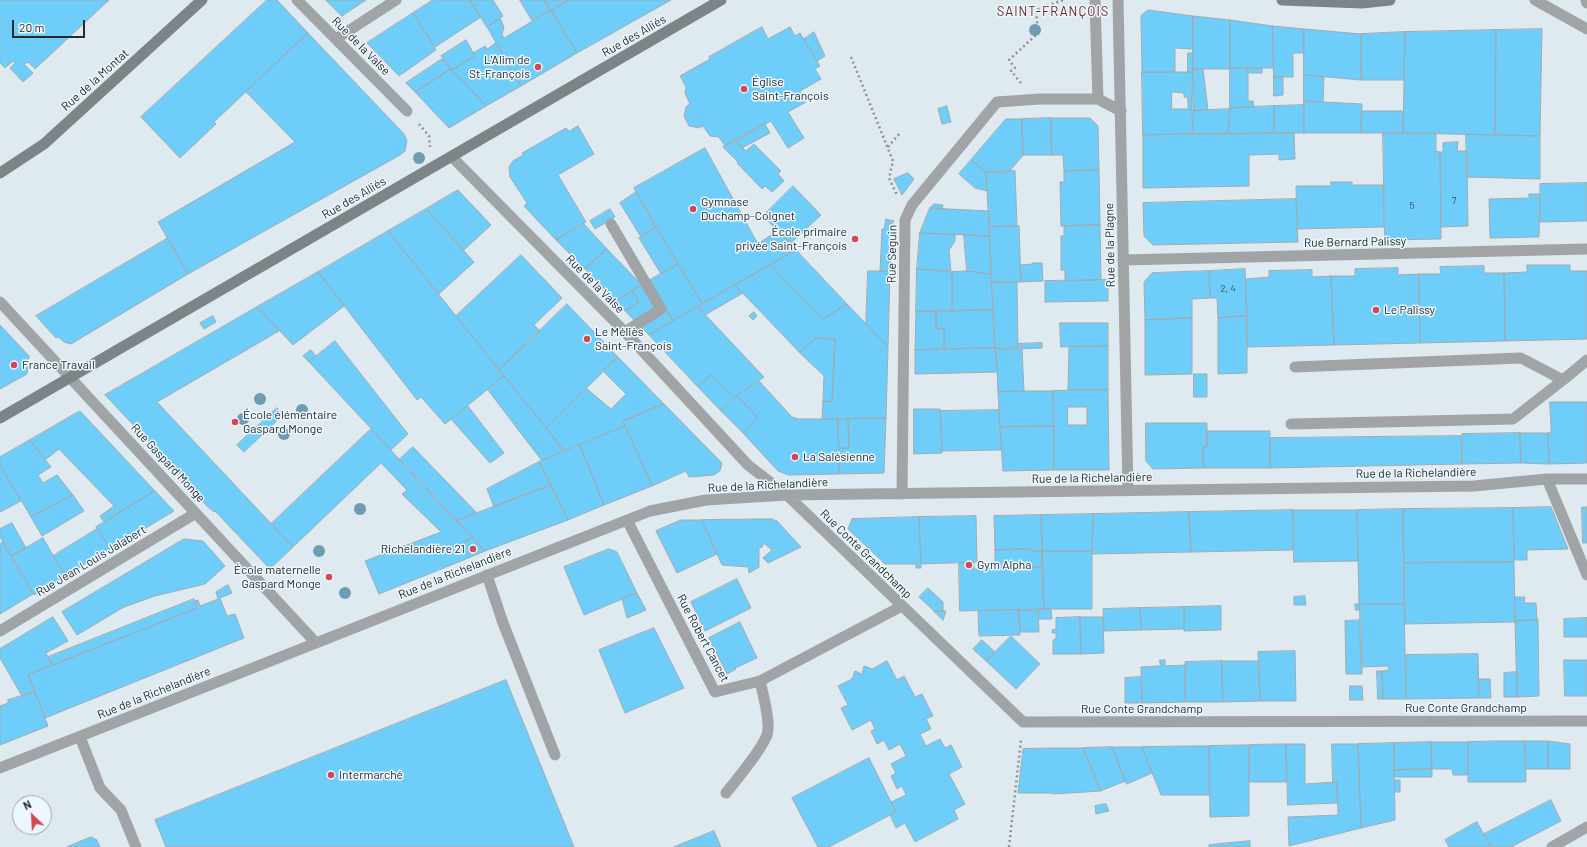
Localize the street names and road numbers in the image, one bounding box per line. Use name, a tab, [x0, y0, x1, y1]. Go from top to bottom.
street label: Rue des Alliés	[599, 12, 669, 60]
street label: Rue de la Valse	[329, 14, 393, 78]
street label: Rue de la Montat	[58, 46, 132, 114]
street label: Rue des Alliés	[319, 174, 389, 222]
street label: Rue de la Plagne	[1102, 203, 1118, 287]
street label: Rue Seguin	[884, 225, 900, 283]
street label: Rue Bernard Palissy	[1304, 234, 1406, 250]
street label: Rue de la Valse	[563, 252, 627, 316]
street label: Rue Gaspard Monge	[128, 421, 208, 505]
street label: Rue de la Richelandière	[1356, 465, 1476, 481]
street label: Rue de la Richelandière	[1032, 470, 1152, 486]
street label: Rue de la Richelandière	[707, 475, 829, 495]
street label: Rue Conte Grandchamp	[817, 506, 915, 602]
street label: Rue Jean Louis Jalabert	[33, 522, 149, 600]
street label: Rue de la Richelandière	[396, 544, 514, 602]
street label: Rue Robert Cancet	[674, 592, 732, 684]
street label: Rue de la Richelandière	[95, 664, 213, 722]
street label: Rue Conte Grandchamp	[1405, 701, 1527, 715]
street label: Rue Conte Grandchamp	[1081, 702, 1203, 716]

